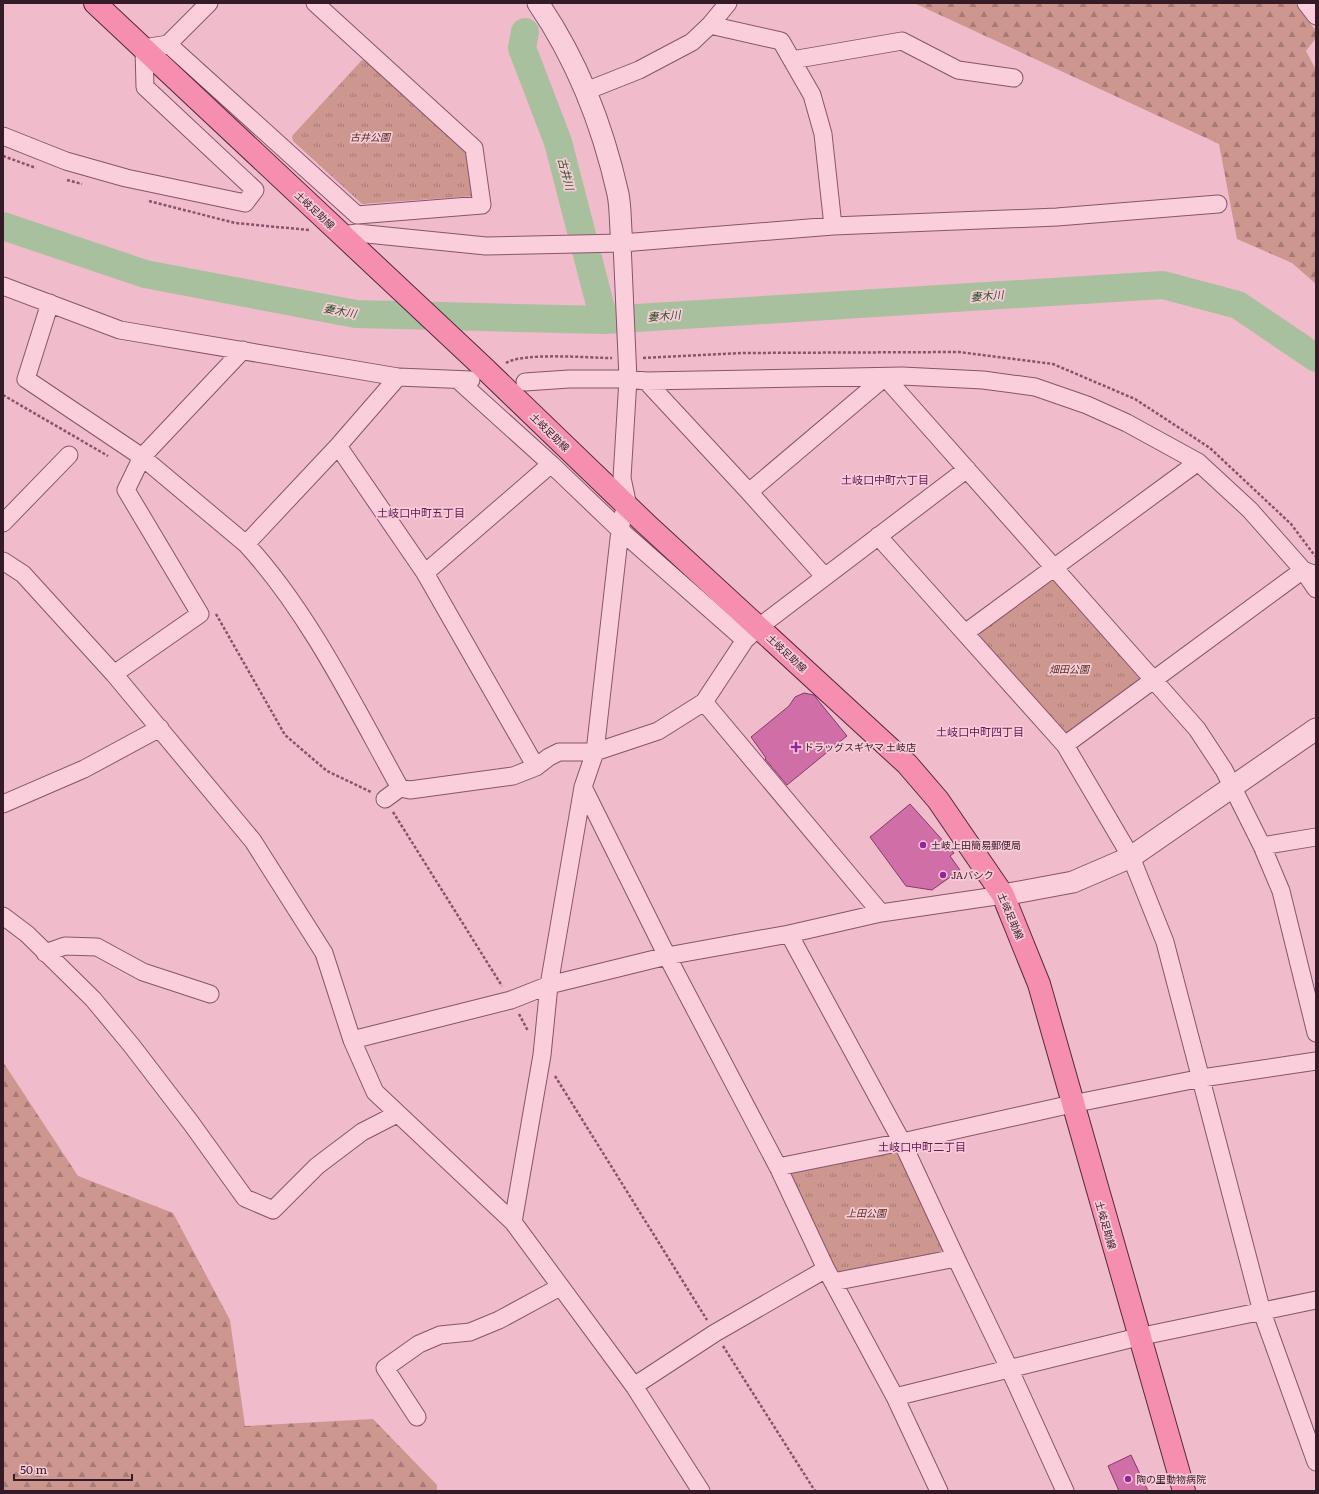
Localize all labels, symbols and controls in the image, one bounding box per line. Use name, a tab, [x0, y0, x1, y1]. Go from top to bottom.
park label: 古井公園	[350, 129, 392, 144]
water label: 古井川	[555, 156, 579, 193]
street label: 土岐足助線	[292, 187, 339, 232]
water label: 妻木川	[970, 286, 1005, 304]
water label: 妻木川	[323, 299, 359, 321]
water label: 妻木川	[647, 306, 682, 324]
street label: 土岐足助線	[527, 409, 574, 454]
district label: 土岐口中町六丁目	[841, 471, 929, 487]
district label: 土岐口中町五丁目	[377, 504, 465, 520]
street label: 土岐足助線	[764, 630, 811, 675]
park label: 畑田公園	[1049, 661, 1091, 676]
district label: 土岐口中町四丁目	[936, 723, 1024, 739]
place label: ドラッグスギヤマ 土岐店	[804, 739, 916, 754]
marker: ドラッグスギヤマ 土岐店	[791, 742, 801, 752]
place label: 土岐上田簡易郵便局	[931, 837, 1021, 852]
marker: 土岐上田簡易郵便局	[918, 840, 928, 850]
place label: JAバンク	[951, 867, 994, 882]
marker: JAバンク	[938, 870, 948, 880]
street label: 土岐足助線	[995, 890, 1028, 942]
district label: 土岐口中町二丁目	[878, 1138, 966, 1154]
street label: 土岐足助線	[1092, 1199, 1121, 1251]
park label: 上田公園	[846, 1205, 888, 1220]
scale bar	[14, 1456, 132, 1482]
text: 50 m	[20, 1460, 47, 1478]
place label: 陶の里動物病院	[1136, 1471, 1206, 1486]
marker: 陶の里動物病院	[1123, 1474, 1133, 1484]

